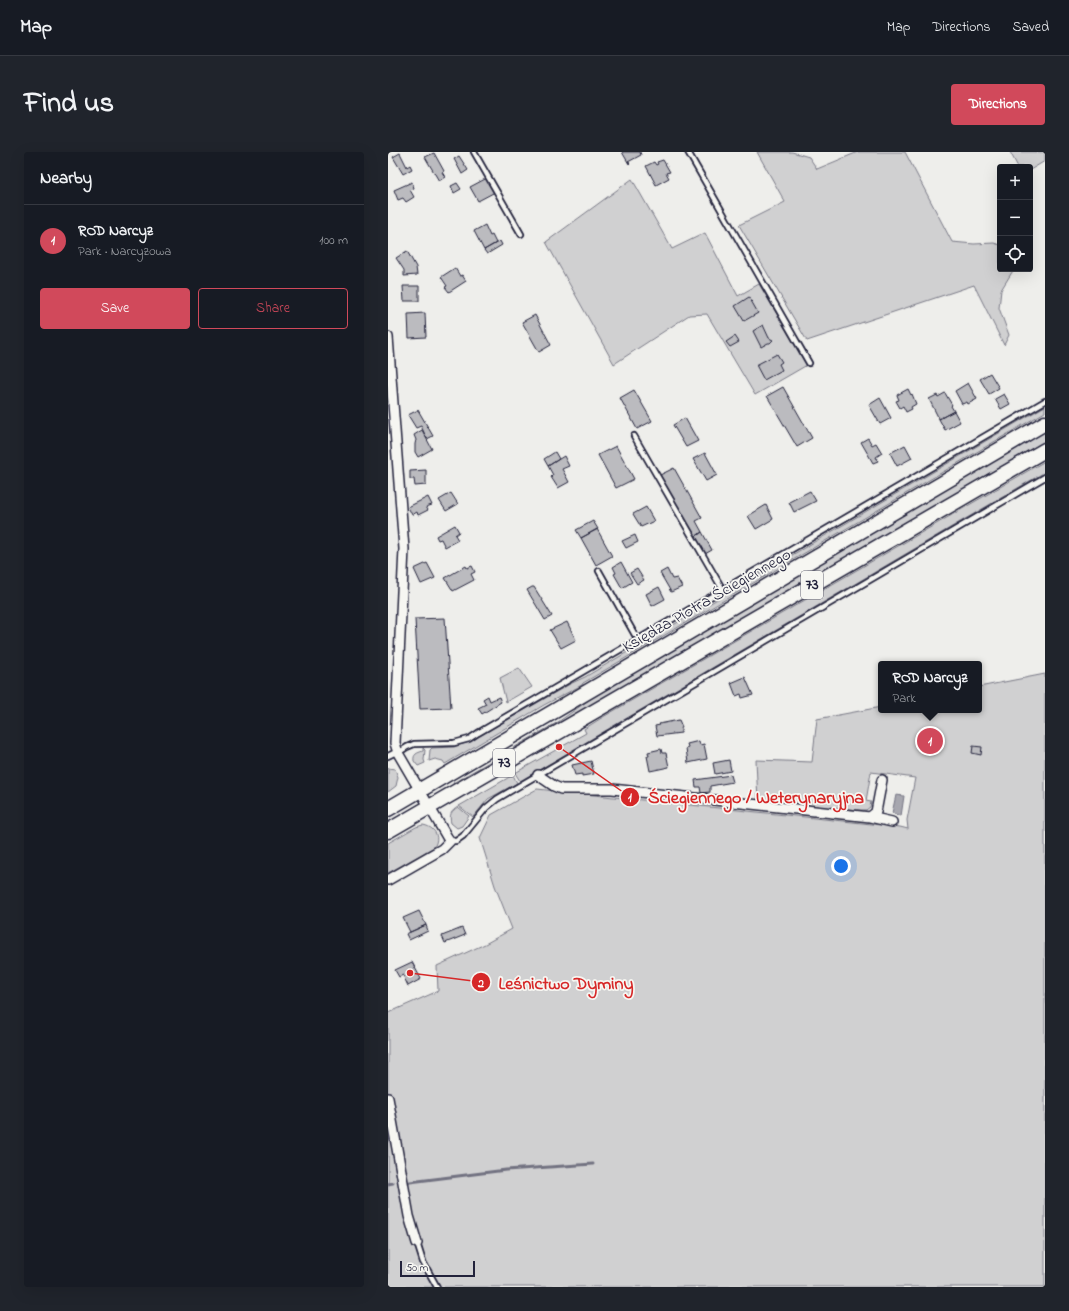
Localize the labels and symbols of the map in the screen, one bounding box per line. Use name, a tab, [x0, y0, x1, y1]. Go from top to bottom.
street label: Księdza Piotra Ściegiennego	[618, 542, 797, 661]
road number: 73	[801, 571, 823, 599]
pin: 1	[917, 726, 943, 756]
road number: 73	[493, 749, 515, 777]
callout: Ściegiennego / Weterynaryjna	[620, 782, 872, 812]
text: Ściegiennego / Weterynaryjna	[648, 786, 864, 813]
text: 1	[628, 789, 632, 807]
your location	[831, 856, 851, 876]
callout: Leśnictwo Dyminy	[471, 967, 642, 997]
text: Leśnictwo Dyminy	[499, 972, 633, 999]
text: 2	[477, 975, 484, 993]
scale bar	[400, 1259, 475, 1278]

